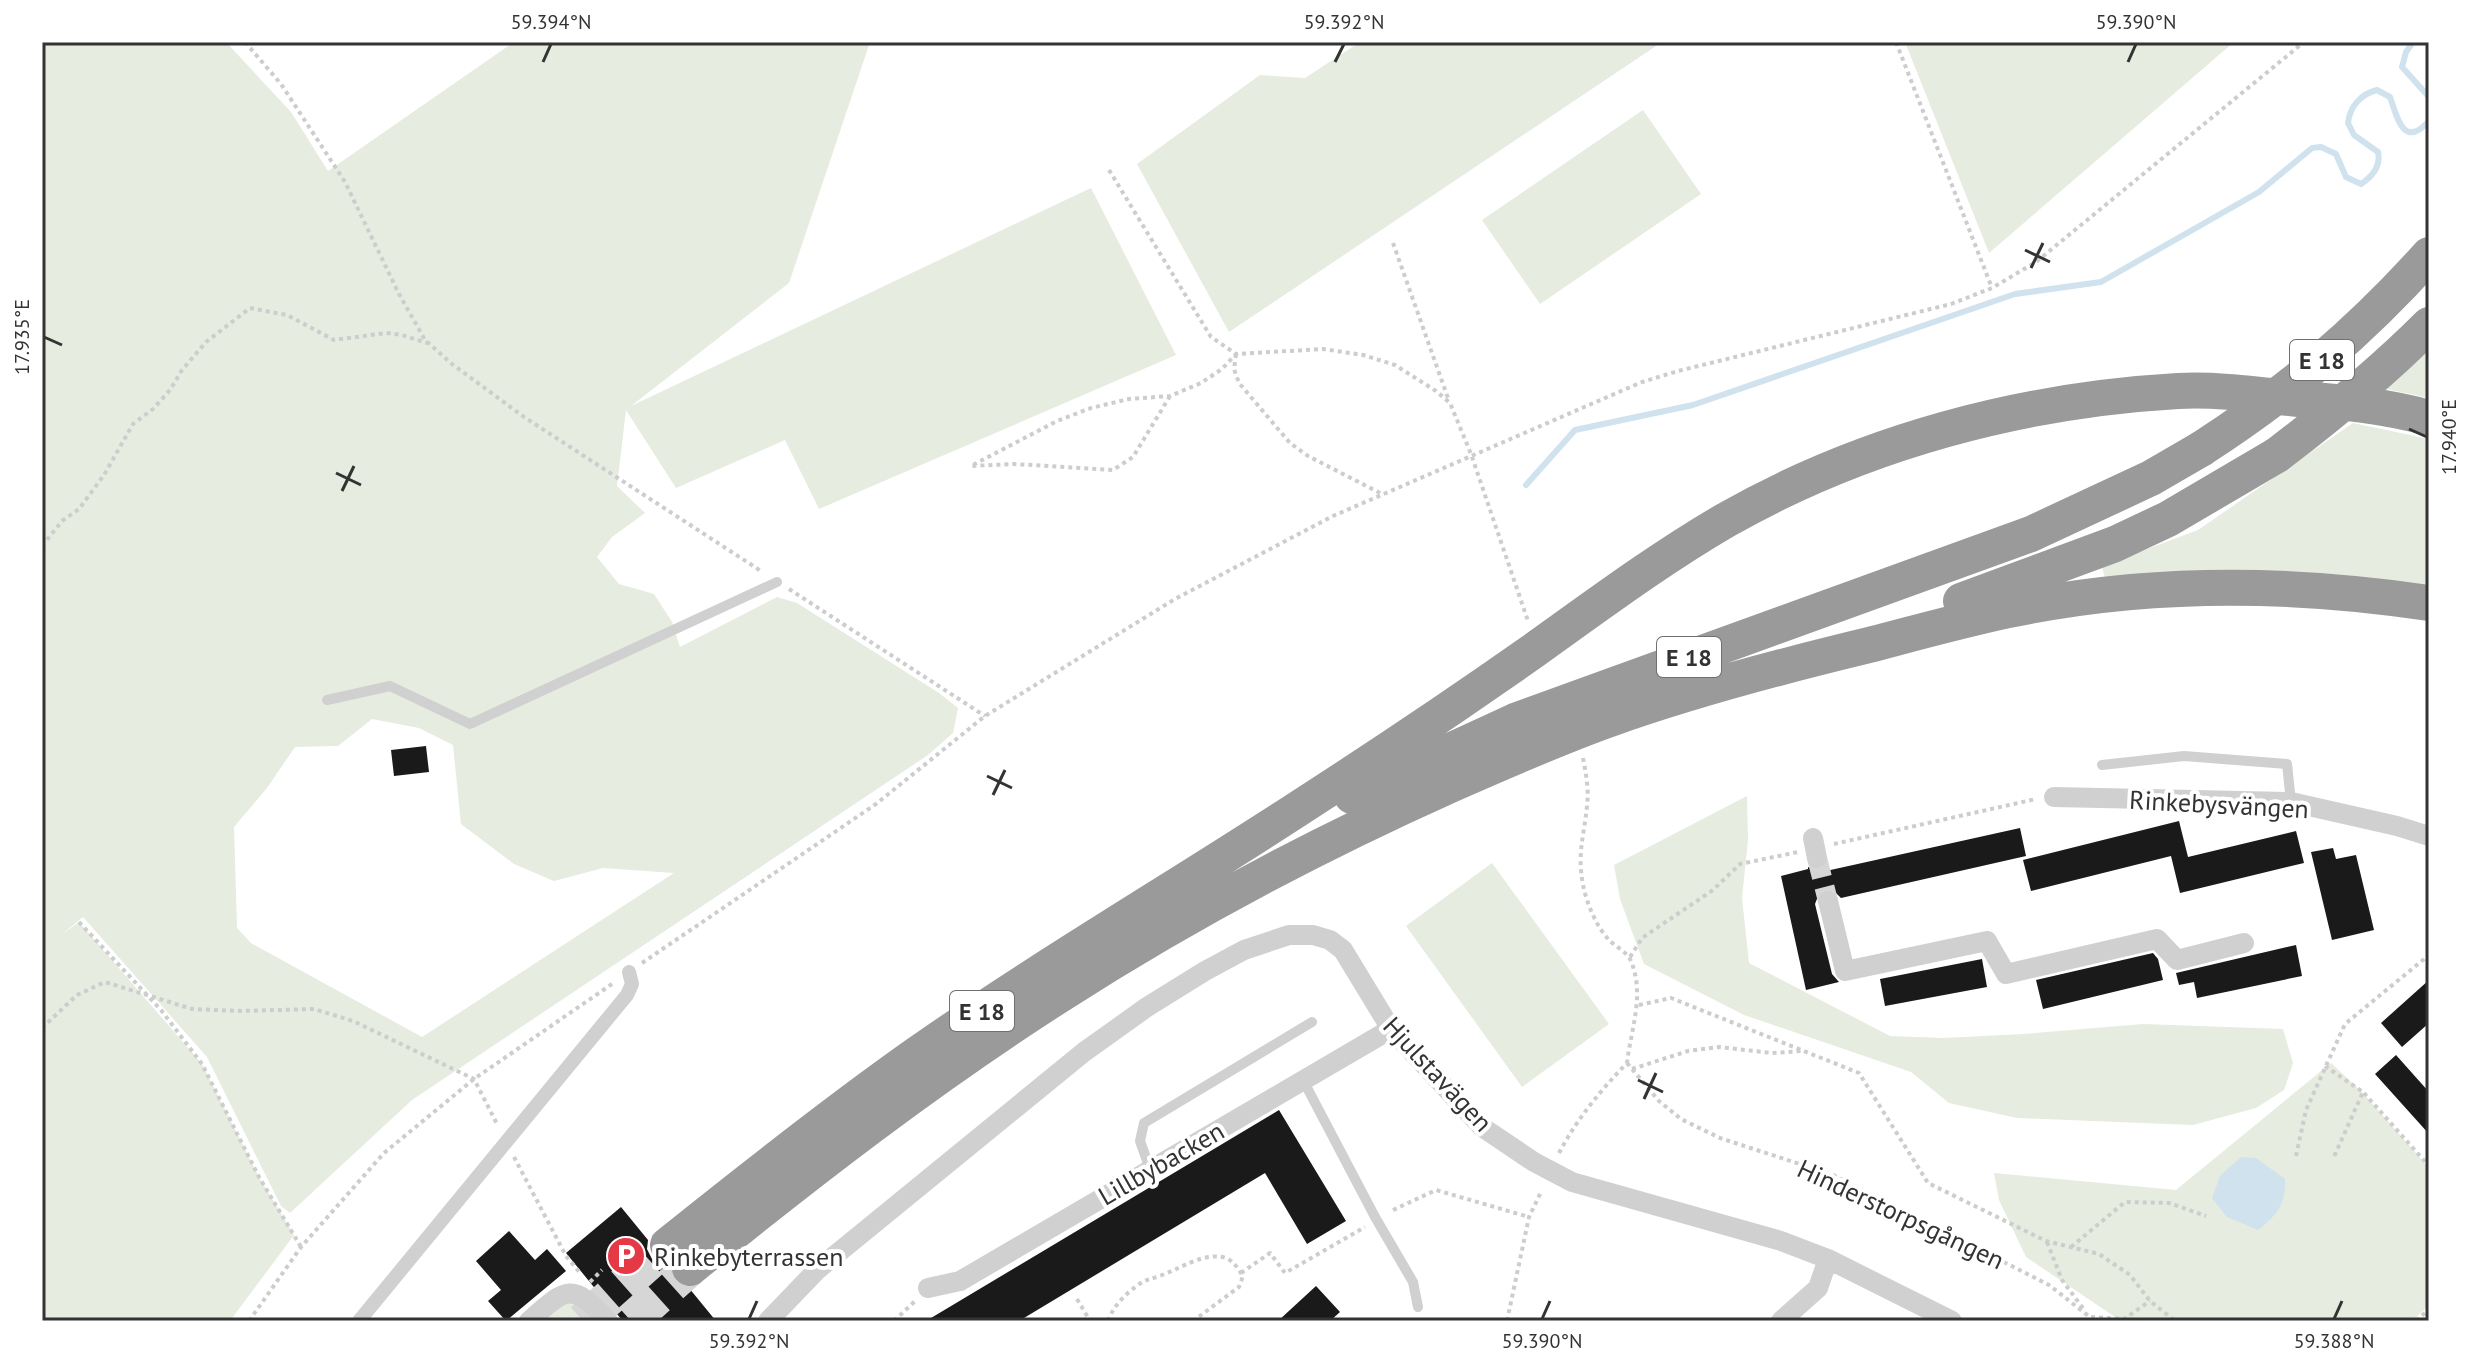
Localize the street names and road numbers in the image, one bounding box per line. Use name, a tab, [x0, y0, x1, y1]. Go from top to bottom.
road number: E 18	[2290, 340, 2354, 380]
road number: E 18	[1657, 637, 1721, 677]
street label: Rinkebysvängen	[2128, 783, 2310, 825]
road number: E 18	[950, 991, 1014, 1031]
street label: Hjulstavägen	[1376, 1010, 1500, 1138]
street label: Lillbybacken	[1092, 1114, 1230, 1212]
street label: Hinderstorpsgången	[1792, 1152, 2010, 1276]

